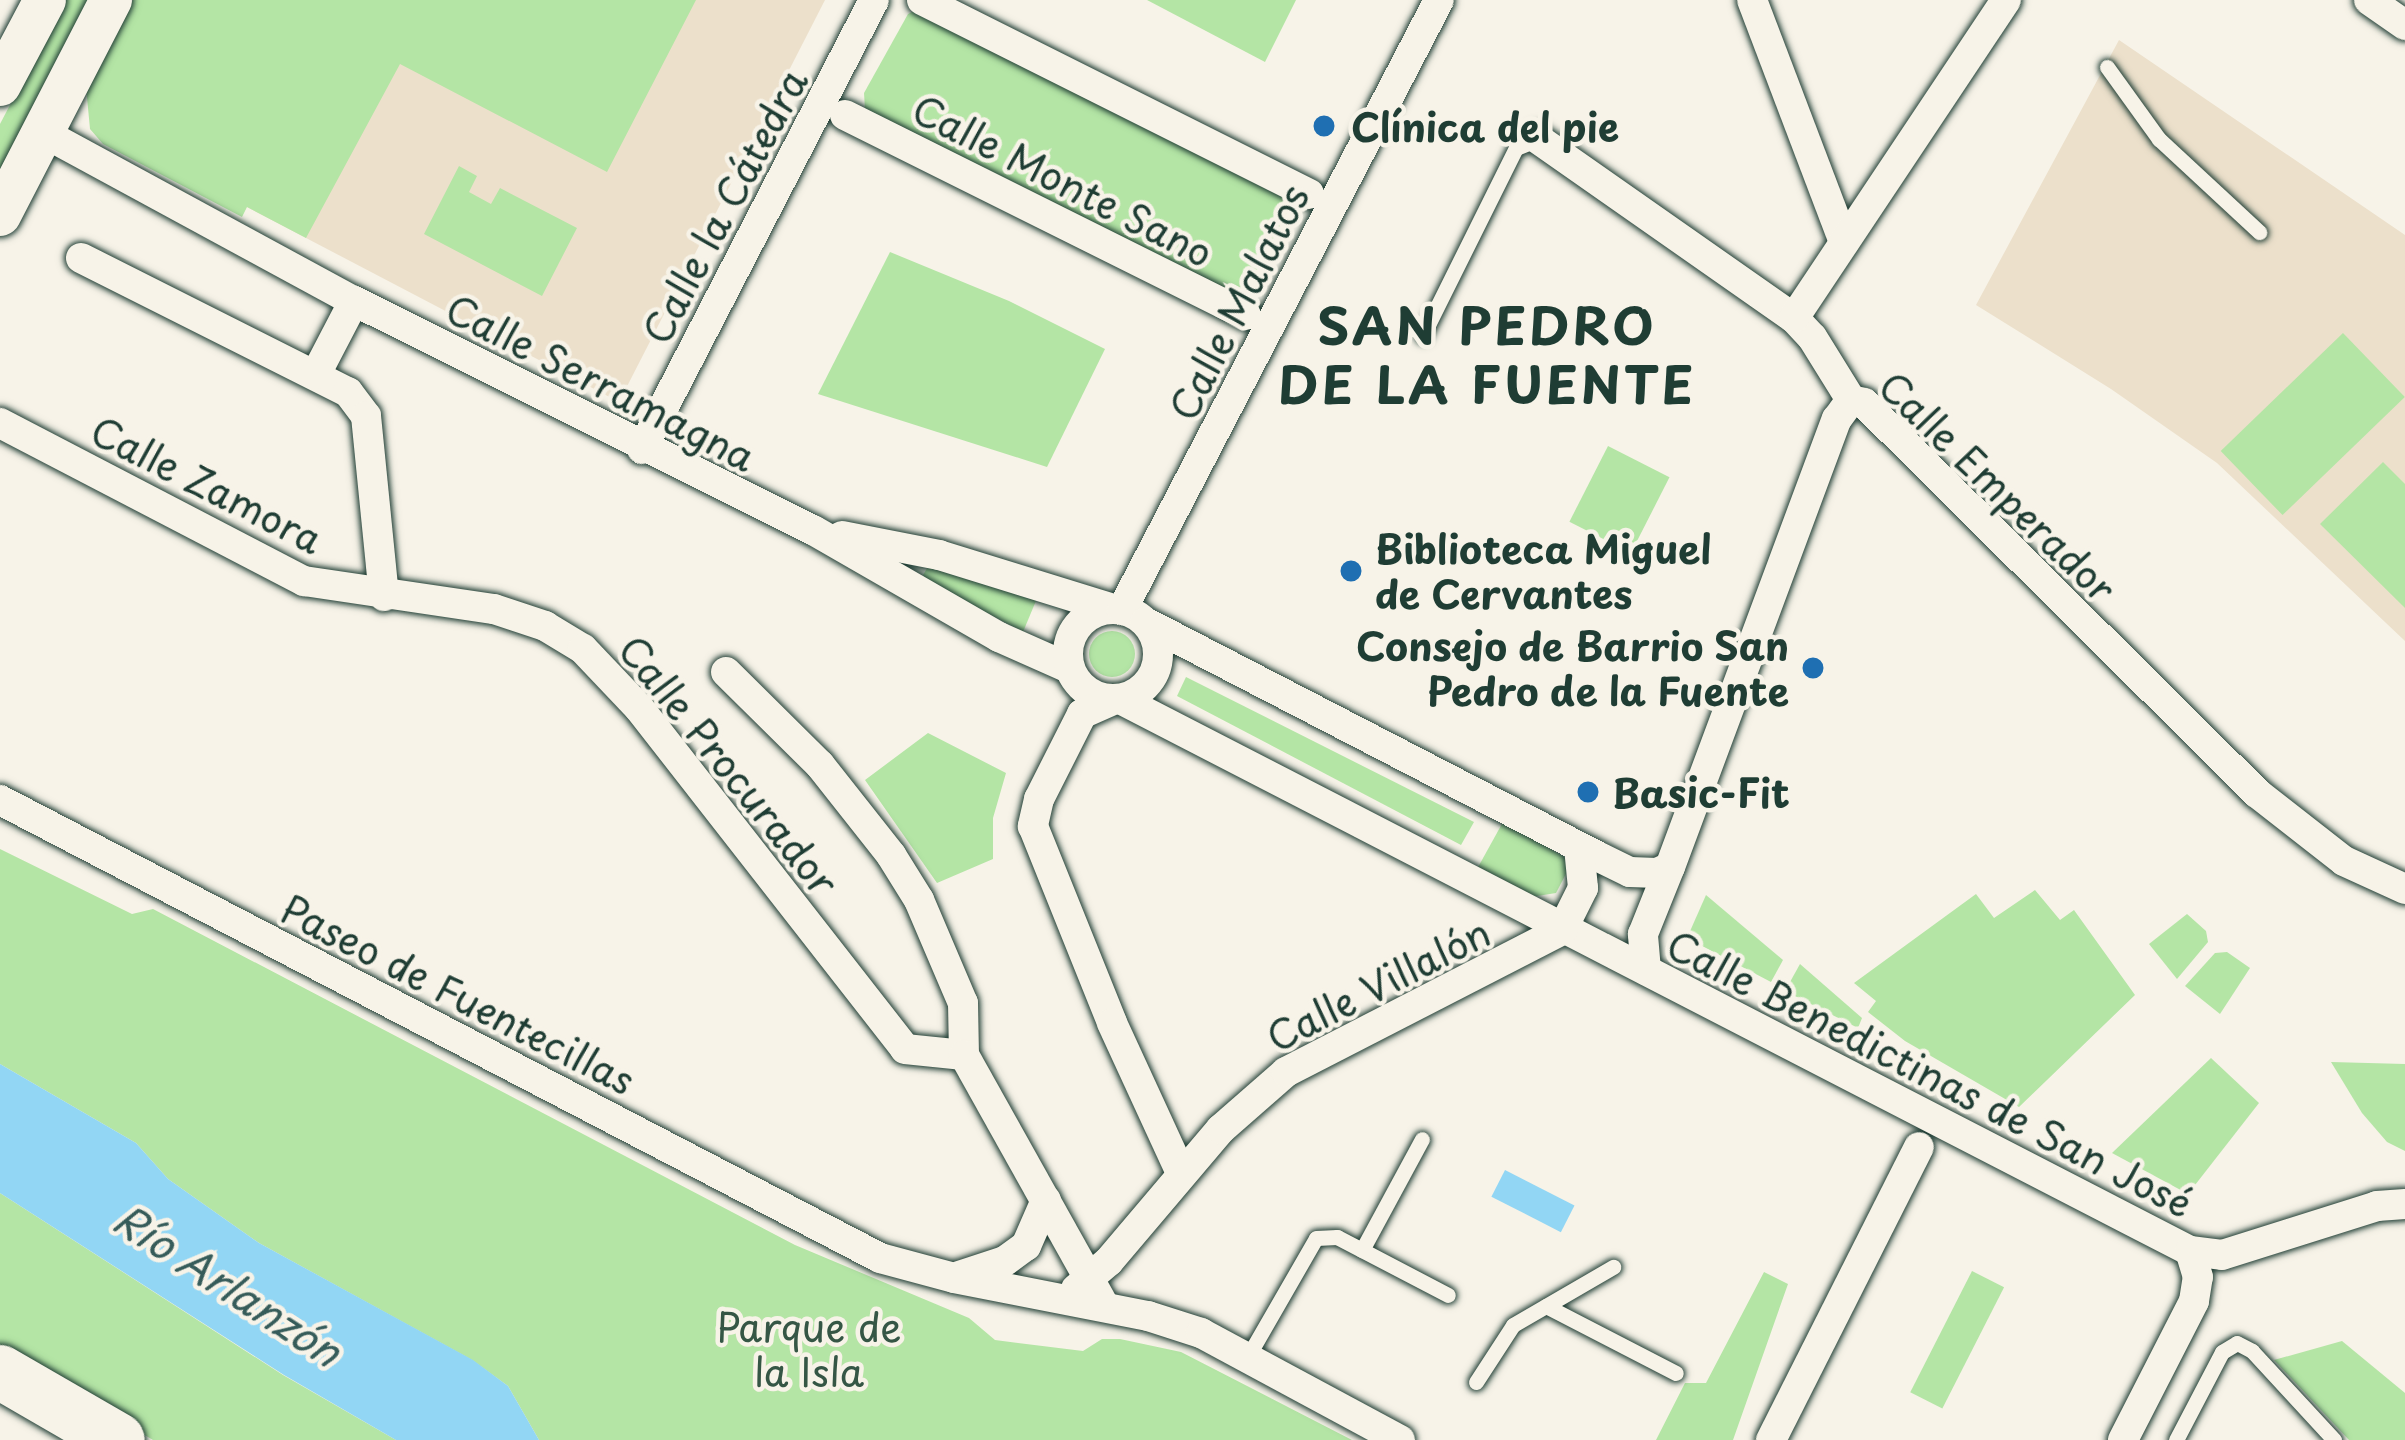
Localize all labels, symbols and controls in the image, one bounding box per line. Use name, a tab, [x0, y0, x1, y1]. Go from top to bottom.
street label: Calle la Cátedra	[632, 60, 816, 352]
street label: Calle Monte Sano	[904, 84, 1222, 276]
place label: Clínica del pie	[1351, 103, 1625, 149]
marker: Clínica del pie	[1308, 110, 1340, 142]
street label: Calle Malatos	[1158, 176, 1318, 428]
street label: Calle Serramagna	[439, 284, 763, 480]
district label: SAN PEDRO DE LA FUENTE	[1278, 294, 1696, 414]
street label: Calle Emperador	[1869, 361, 2127, 611]
street label: Calle Zamora	[83, 405, 331, 563]
place label: Biblioteca Miguel de Cervantes	[1375, 526, 1710, 617]
marker: Biblioteca Miguel de Cervantes	[1338, 558, 1364, 584]
place label: Consejo de Barrio San Pedro de la Fuente	[1350, 623, 1789, 714]
street label: Calle Procurador	[610, 626, 848, 904]
marker: Consejo de Barrio San Pedro de la Fuente	[1800, 655, 1826, 681]
place label: Basic-Fit	[1612, 769, 1790, 815]
marker: Basic-Fit	[1575, 779, 1601, 805]
street label: Paseo de Fuentecillas	[273, 884, 643, 1104]
street label: Calle Villalón	[1257, 907, 1499, 1061]
street label: Calle Benedictinas de San José	[1661, 920, 2199, 1226]
water label: Río Arlanzón	[104, 1191, 352, 1377]
park label: Parque de la Isla	[716, 1304, 902, 1395]

